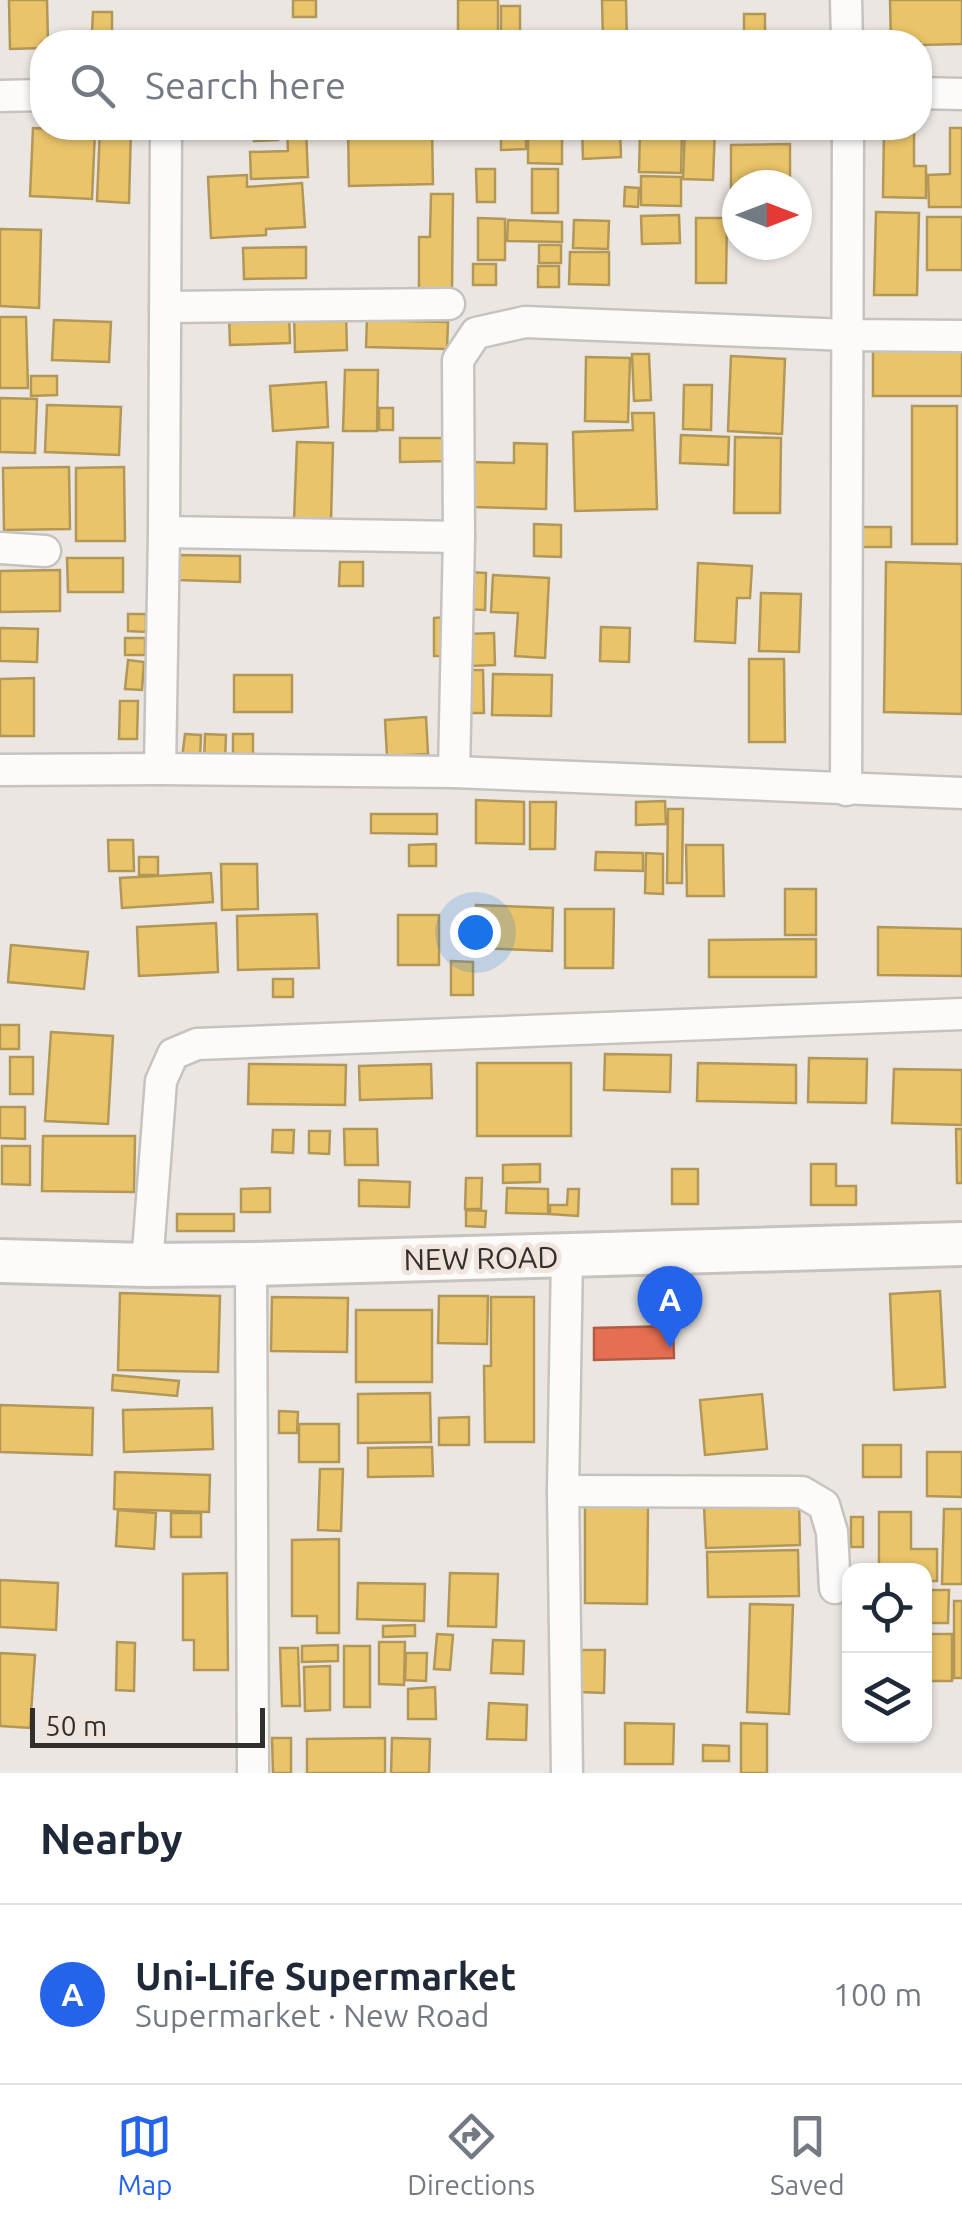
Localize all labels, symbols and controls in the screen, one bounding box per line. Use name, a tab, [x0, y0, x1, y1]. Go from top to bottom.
search box	[30, 30, 932, 140]
icon: search	[65, 58, 120, 113]
text: Search here	[145, 64, 346, 106]
north arrow	[722, 170, 812, 260]
your location	[450, 907, 501, 958]
street label: NEW ROAD	[403, 1240, 559, 1276]
pin: A	[638, 1266, 702, 1348]
map controls	[842, 1563, 932, 1743]
button: locate	[842, 1563, 932, 1653]
button: layers	[842, 1653, 932, 1743]
scale bar	[30, 1703, 265, 1748]
text: 50 m	[45, 1710, 107, 1741]
text: Nearby	[40, 1815, 183, 1862]
text: Uni-Life Supermarket	[135, 1955, 516, 1997]
text: A	[61, 1976, 84, 2012]
text: 100 m	[833, 1976, 922, 2012]
text: Supermarket · New Road	[135, 1997, 490, 2033]
tab: Map	[117, 2109, 173, 2200]
tab: Directions	[407, 2109, 535, 2200]
tab: Saved	[770, 2109, 845, 2200]

